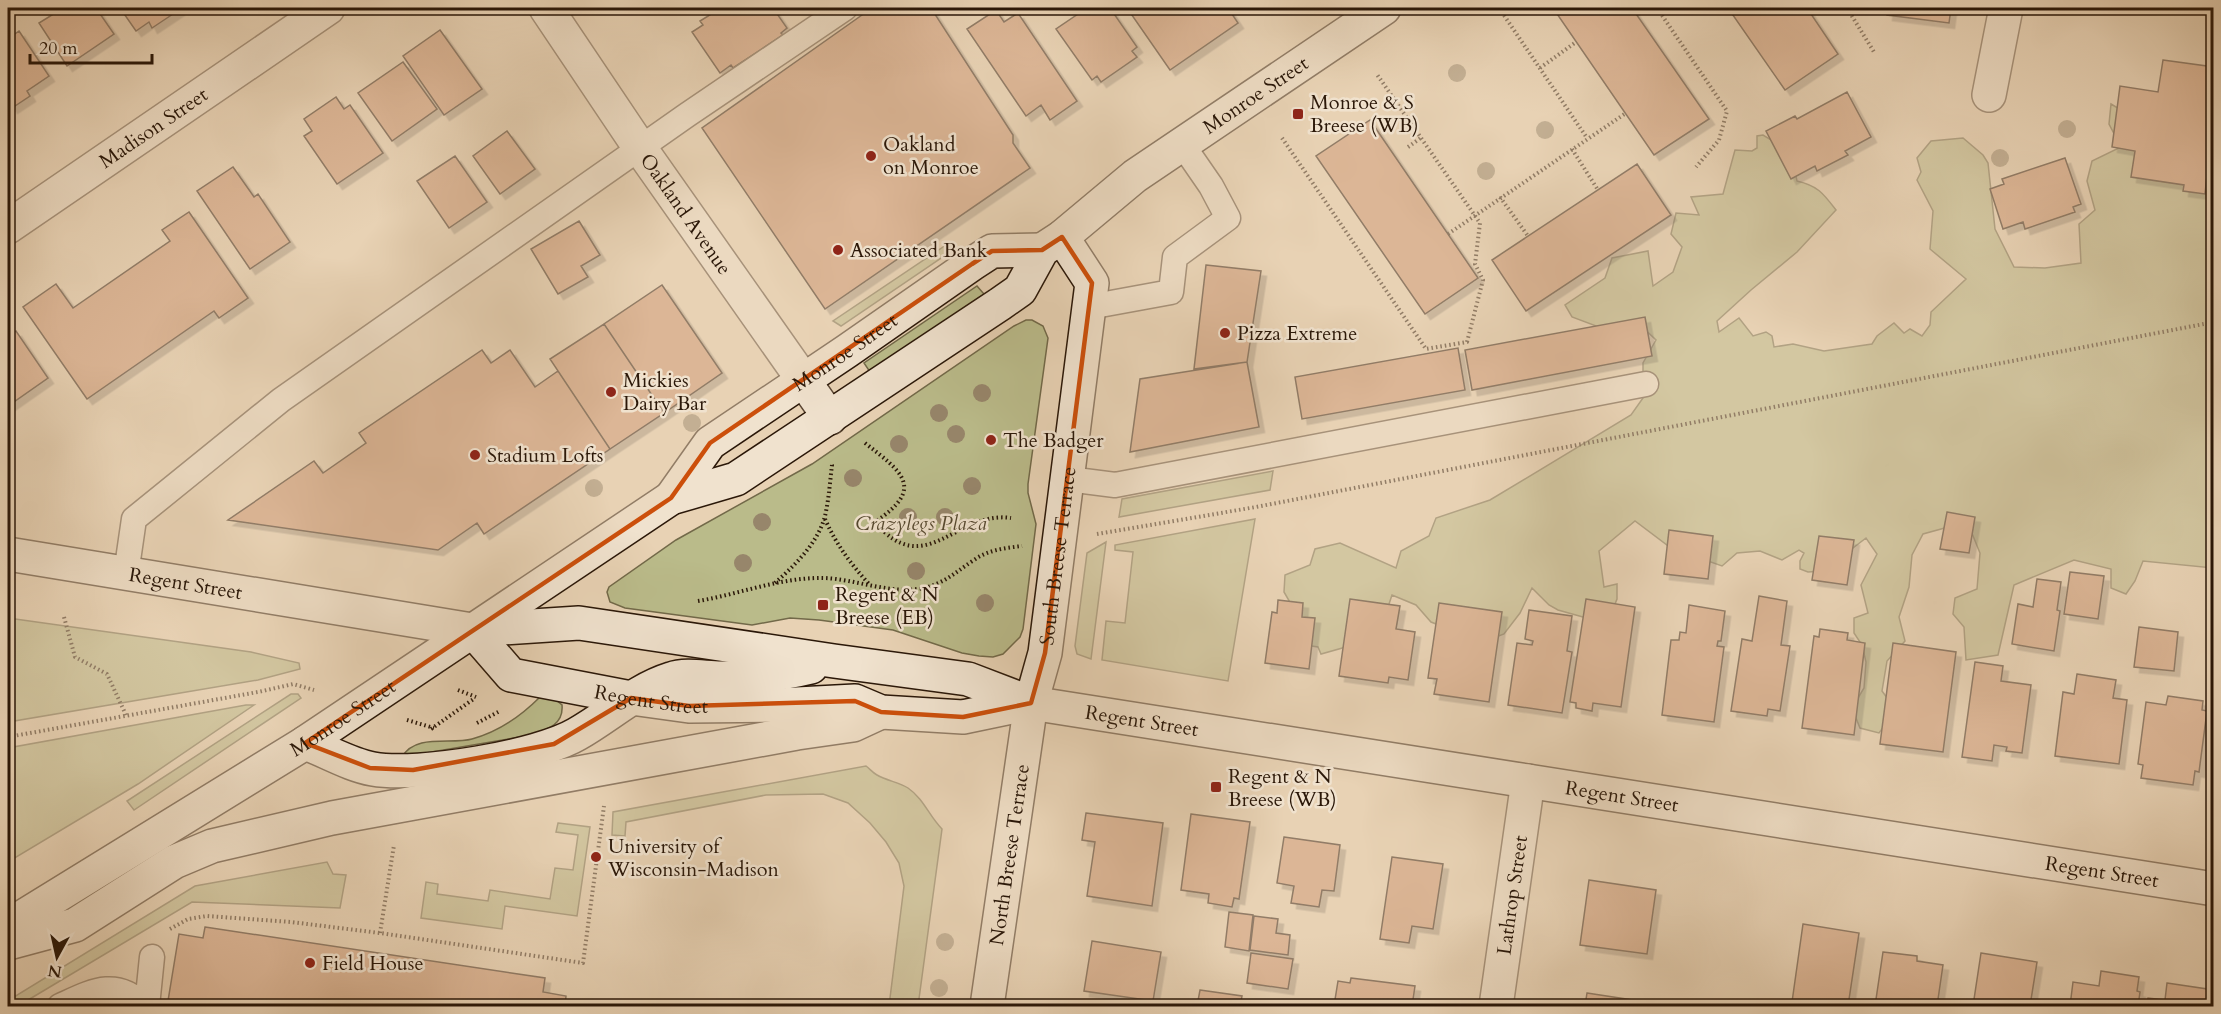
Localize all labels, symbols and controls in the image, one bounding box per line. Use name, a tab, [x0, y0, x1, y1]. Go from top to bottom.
scale bar	[30, 27, 152, 65]
text: 20 m	[39, 36, 78, 61]
street label: Monroe Street	[1197, 49, 1314, 140]
street label: Madison Street	[94, 80, 214, 174]
place label: Monroe & S Breese (WB)	[1310, 89, 1419, 139]
marker: Monroe & S Breese (WB)	[1291, 107, 1305, 121]
place label: Oakland on Monroe	[883, 131, 979, 181]
street label: Oakland Avenue	[634, 148, 738, 280]
marker: Oakland on Monroe	[864, 149, 878, 163]
place label: Associated Bank	[850, 237, 988, 264]
marker: Associated Bank	[831, 243, 845, 257]
street label: Monroe Street	[787, 306, 903, 398]
place label: Pizza Extreme	[1237, 320, 1357, 347]
marker: Pizza Extreme	[1218, 326, 1232, 340]
place label: Mickies Dairy Bar	[623, 367, 707, 417]
marker: Mickies Dairy Bar	[604, 385, 618, 399]
place label: The Badger	[1003, 427, 1104, 454]
marker: The Badger	[984, 433, 998, 447]
place label: Stadium Lofts	[487, 442, 604, 469]
marker: Stadium Lofts	[468, 448, 482, 462]
street label: South Breese Terrace	[1033, 465, 1082, 647]
park label: Crazylegs Plaza	[855, 510, 987, 537]
street label: Regent Street	[127, 561, 245, 606]
place label: Regent & N Breese (EB)	[835, 581, 939, 631]
marker: Regent & N Breese (EB)	[816, 598, 830, 612]
street label: Monroe Street	[285, 672, 401, 763]
street label: Regent Street	[592, 678, 709, 720]
street label: Regent Street	[1083, 698, 1201, 743]
street label: North Breese Terrace	[982, 762, 1036, 947]
place label: Regent & N Breese (WB)	[1228, 763, 1337, 813]
street label: Regent Street	[1563, 774, 1681, 818]
marker: Regent & N Breese (WB)	[1209, 780, 1223, 794]
place label: University of Wisconsin-Madison	[607, 833, 780, 883]
street label: Lathrop Street	[1490, 833, 1534, 957]
street label: Regent Street	[2043, 849, 2161, 894]
marker: University of Wisconsin-Madison	[589, 850, 603, 864]
north arrow	[27, 927, 87, 987]
place label: Field House	[322, 950, 423, 977]
marker: Field House	[303, 956, 317, 970]
text: N	[47, 959, 63, 983]

